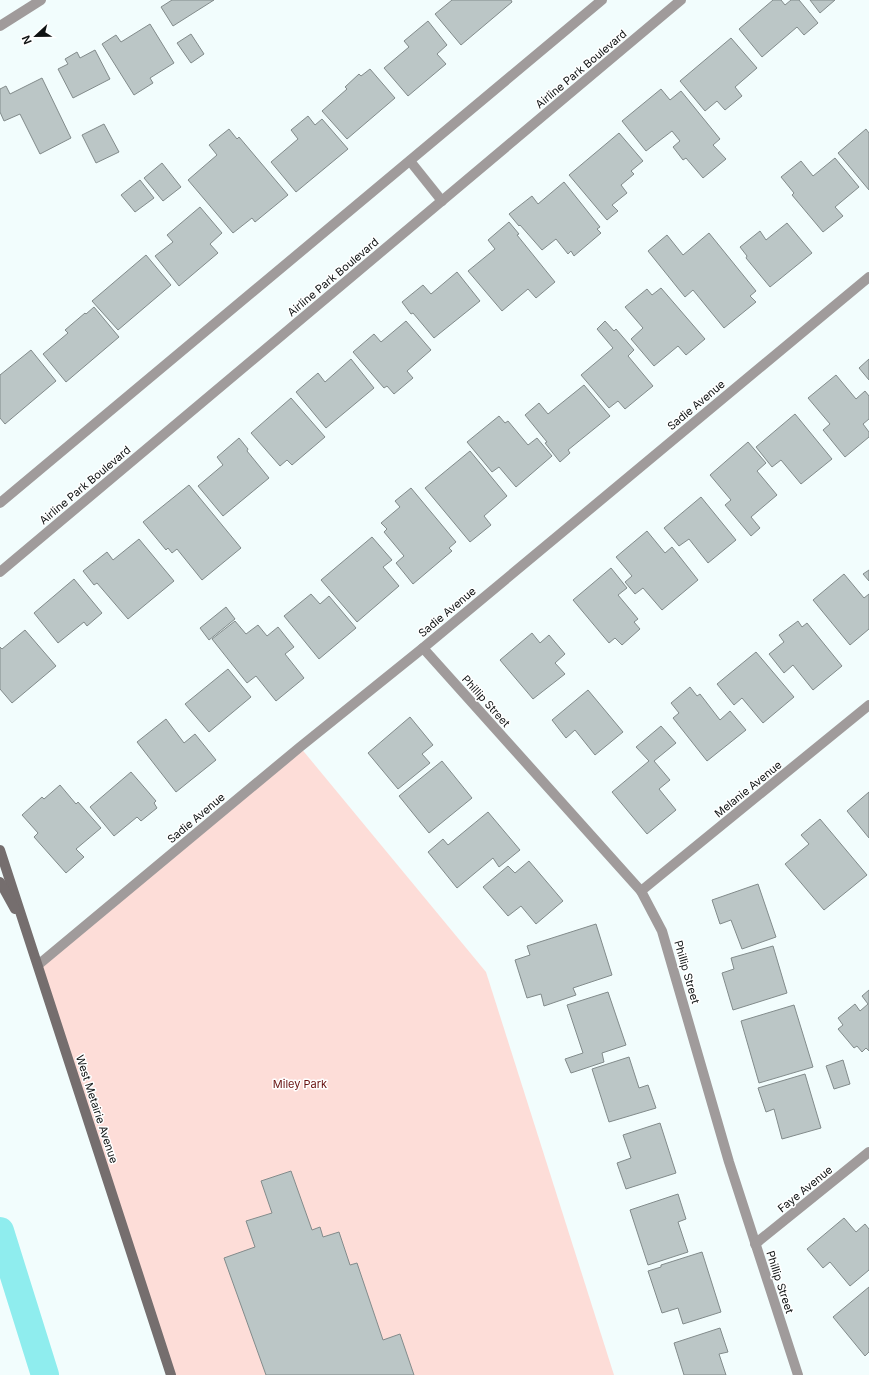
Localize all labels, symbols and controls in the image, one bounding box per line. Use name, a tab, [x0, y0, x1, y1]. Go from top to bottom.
north arrow	[16, 16, 56, 56]
street label: Airline Park Boulevard	[533, 27, 629, 111]
text: N	[19, 33, 35, 46]
street label: Airline Park Boulevard	[285, 235, 381, 319]
street label: Sadie Avenue	[664, 377, 728, 433]
street label: Airline Park Boulevard	[37, 443, 133, 527]
street label: Sadie Avenue	[415, 584, 479, 640]
street label: Phillip Street	[459, 672, 513, 730]
street label: Melanie Avenue	[712, 758, 784, 820]
street label: Sadie Avenue	[164, 790, 228, 846]
street label: Phillip Street	[671, 939, 703, 1006]
street label: West Metairie Avenue	[73, 1053, 121, 1165]
park label: Miley Park	[273, 1077, 327, 1091]
street label: Faye Avenue	[775, 1163, 835, 1215]
street label: Phillip Street	[763, 1249, 797, 1315]

